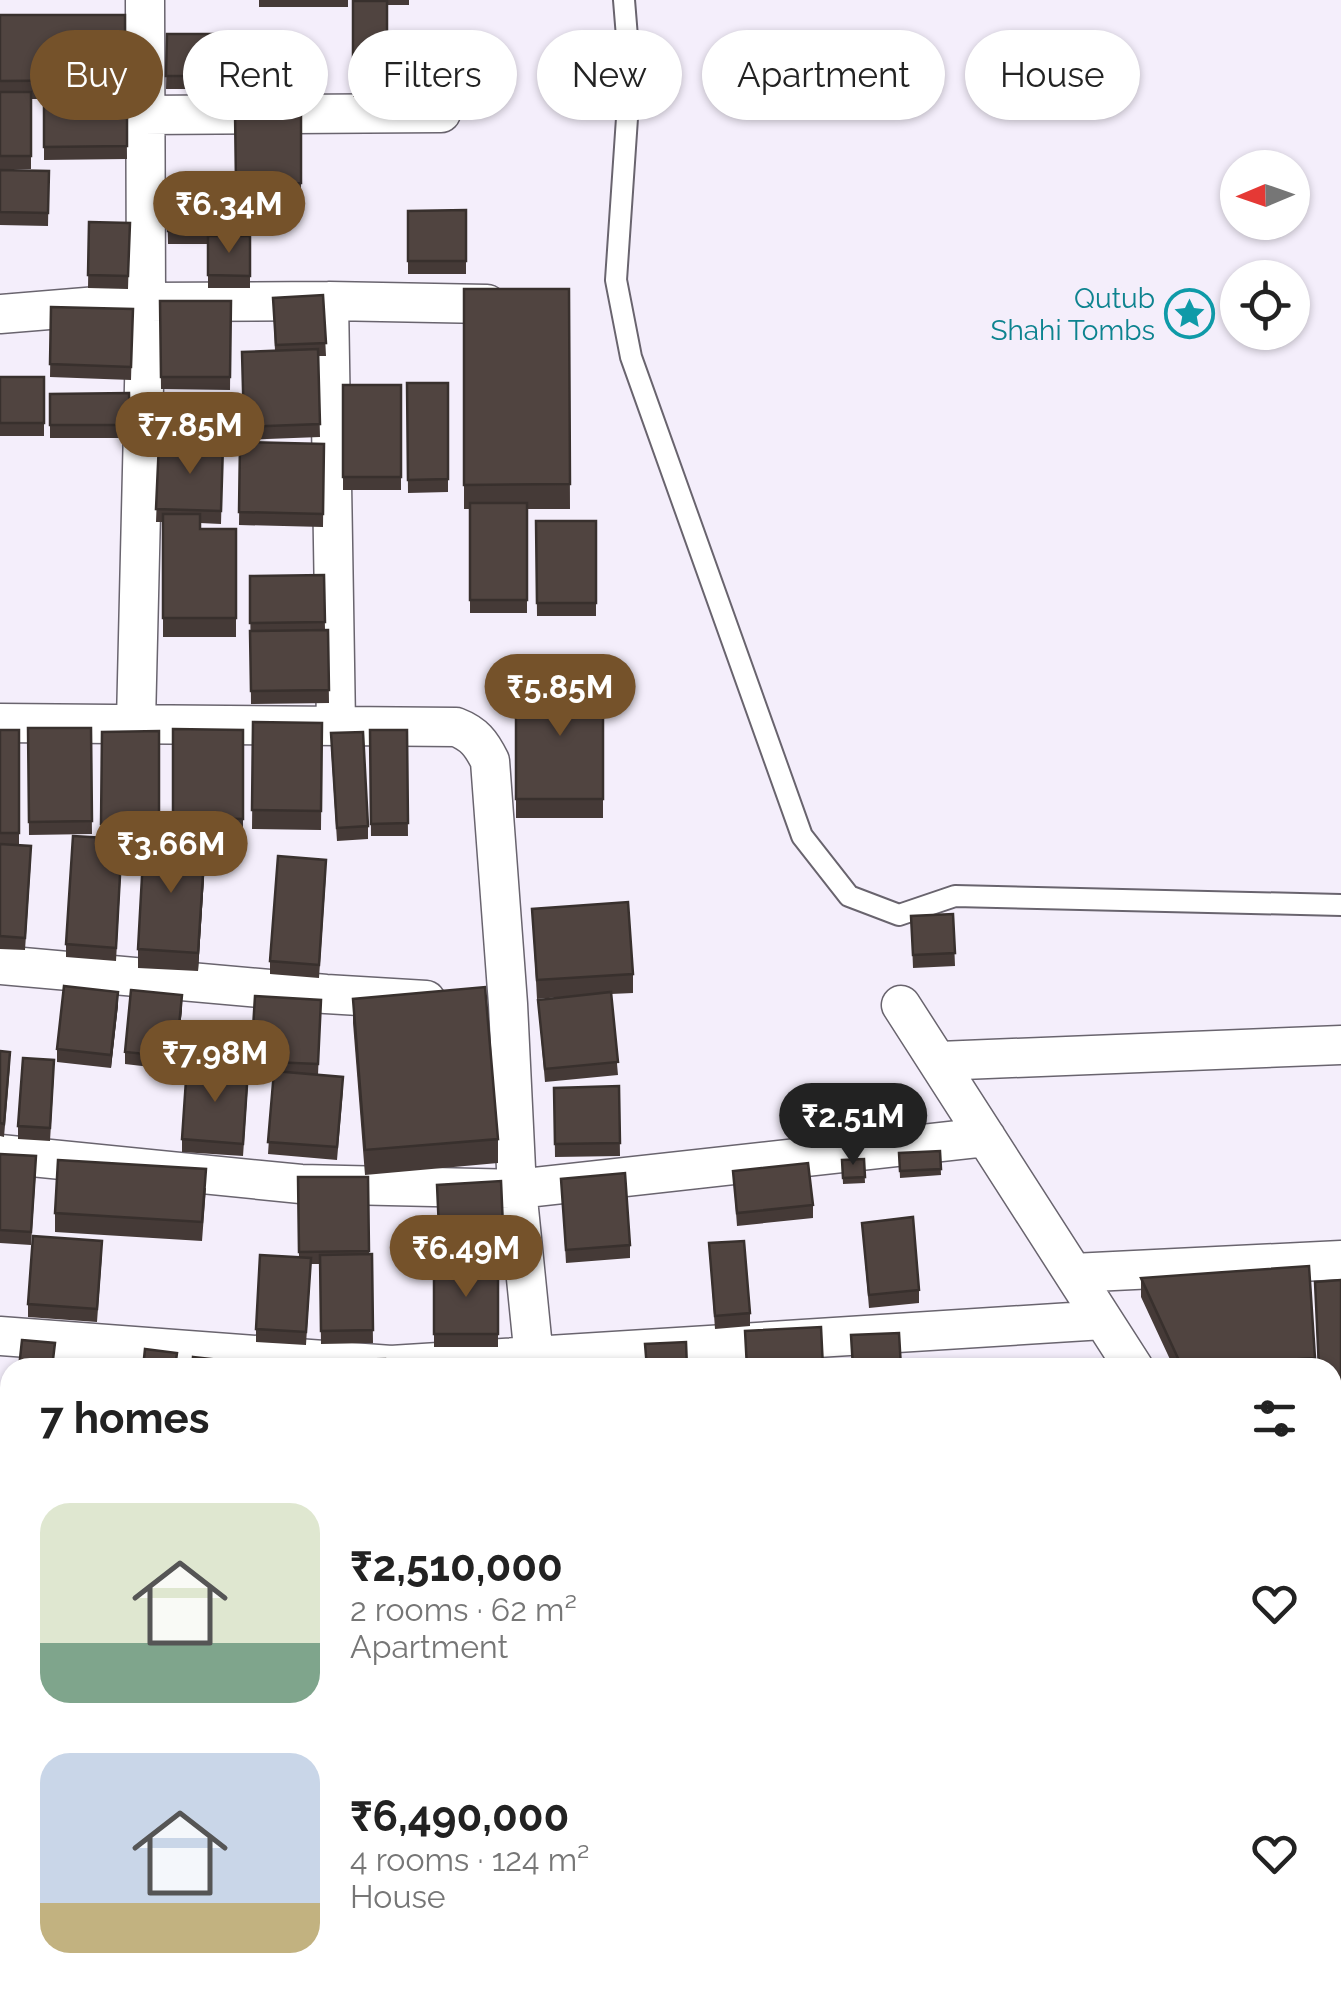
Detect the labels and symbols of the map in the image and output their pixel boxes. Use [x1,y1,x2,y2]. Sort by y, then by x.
north arrow [1220,150,1310,240]
pin: ₹6.34M [148,171,310,256]
place label: Qutub Shahi Tombs [991,282,1155,347]
place icon: Qutub Shahi Tombs [1164,288,1216,340]
pin: ₹7.85M [109,392,271,477]
pin: ₹5.85M [479,654,641,739]
pin: ₹3.66M [90,811,252,896]
pin: ₹7.98M [134,1020,296,1105]
pin: ₹2.51M [772,1083,934,1168]
pin: ₹6.49M [385,1215,547,1300]

